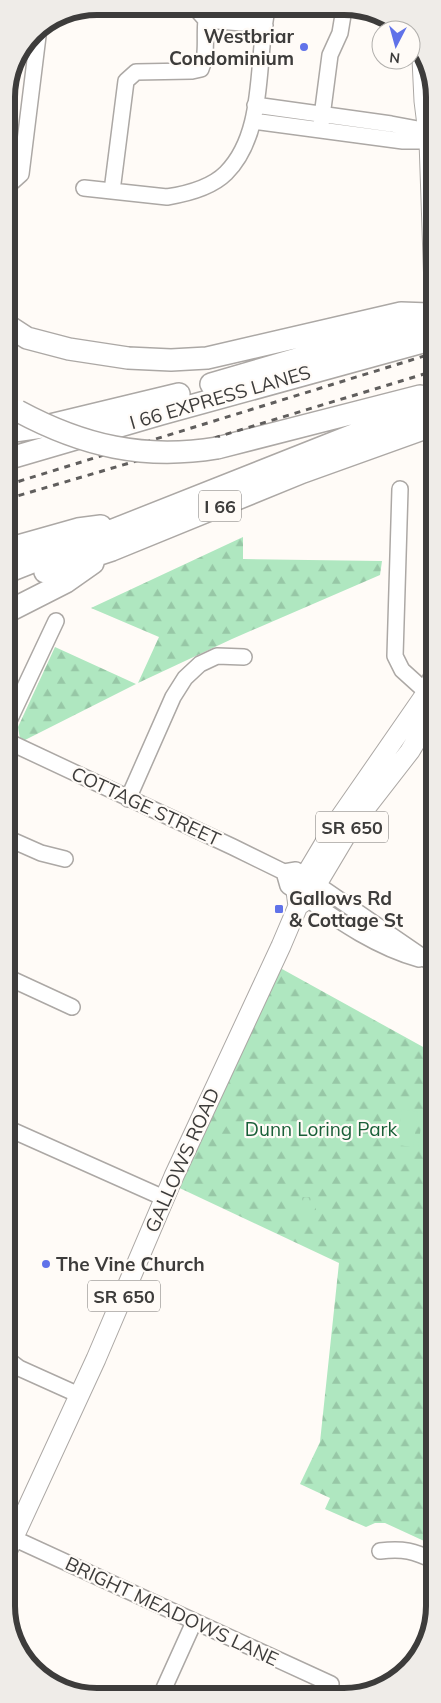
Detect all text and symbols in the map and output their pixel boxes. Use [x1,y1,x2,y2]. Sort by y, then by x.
north arrow [371,20,421,70]
place label: Westbriar Condominium [169,24,295,70]
marker: Westbriar Condominium [298,41,310,53]
text: N [388,48,401,67]
street label: I 66 EXPRESS LANES [127,360,313,434]
road number: I 66 [199,491,241,522]
street label: COTTAGE STREET [68,761,225,851]
road number: SR 650 [316,812,388,842]
place label: Gallows Rd & Cottage St [289,886,403,932]
marker: Gallows Rd & Cottage St [273,903,285,915]
street label: GALLOWS ROAD [139,1084,225,1236]
park label: Dunn Loring Park [245,1117,397,1141]
place label: The Vine Church [56,1252,205,1276]
marker: The Vine Church [40,1258,52,1270]
road number: SR 650 [88,1280,160,1312]
street label: BRIGHT MEADOWS LANE [62,1551,282,1671]

